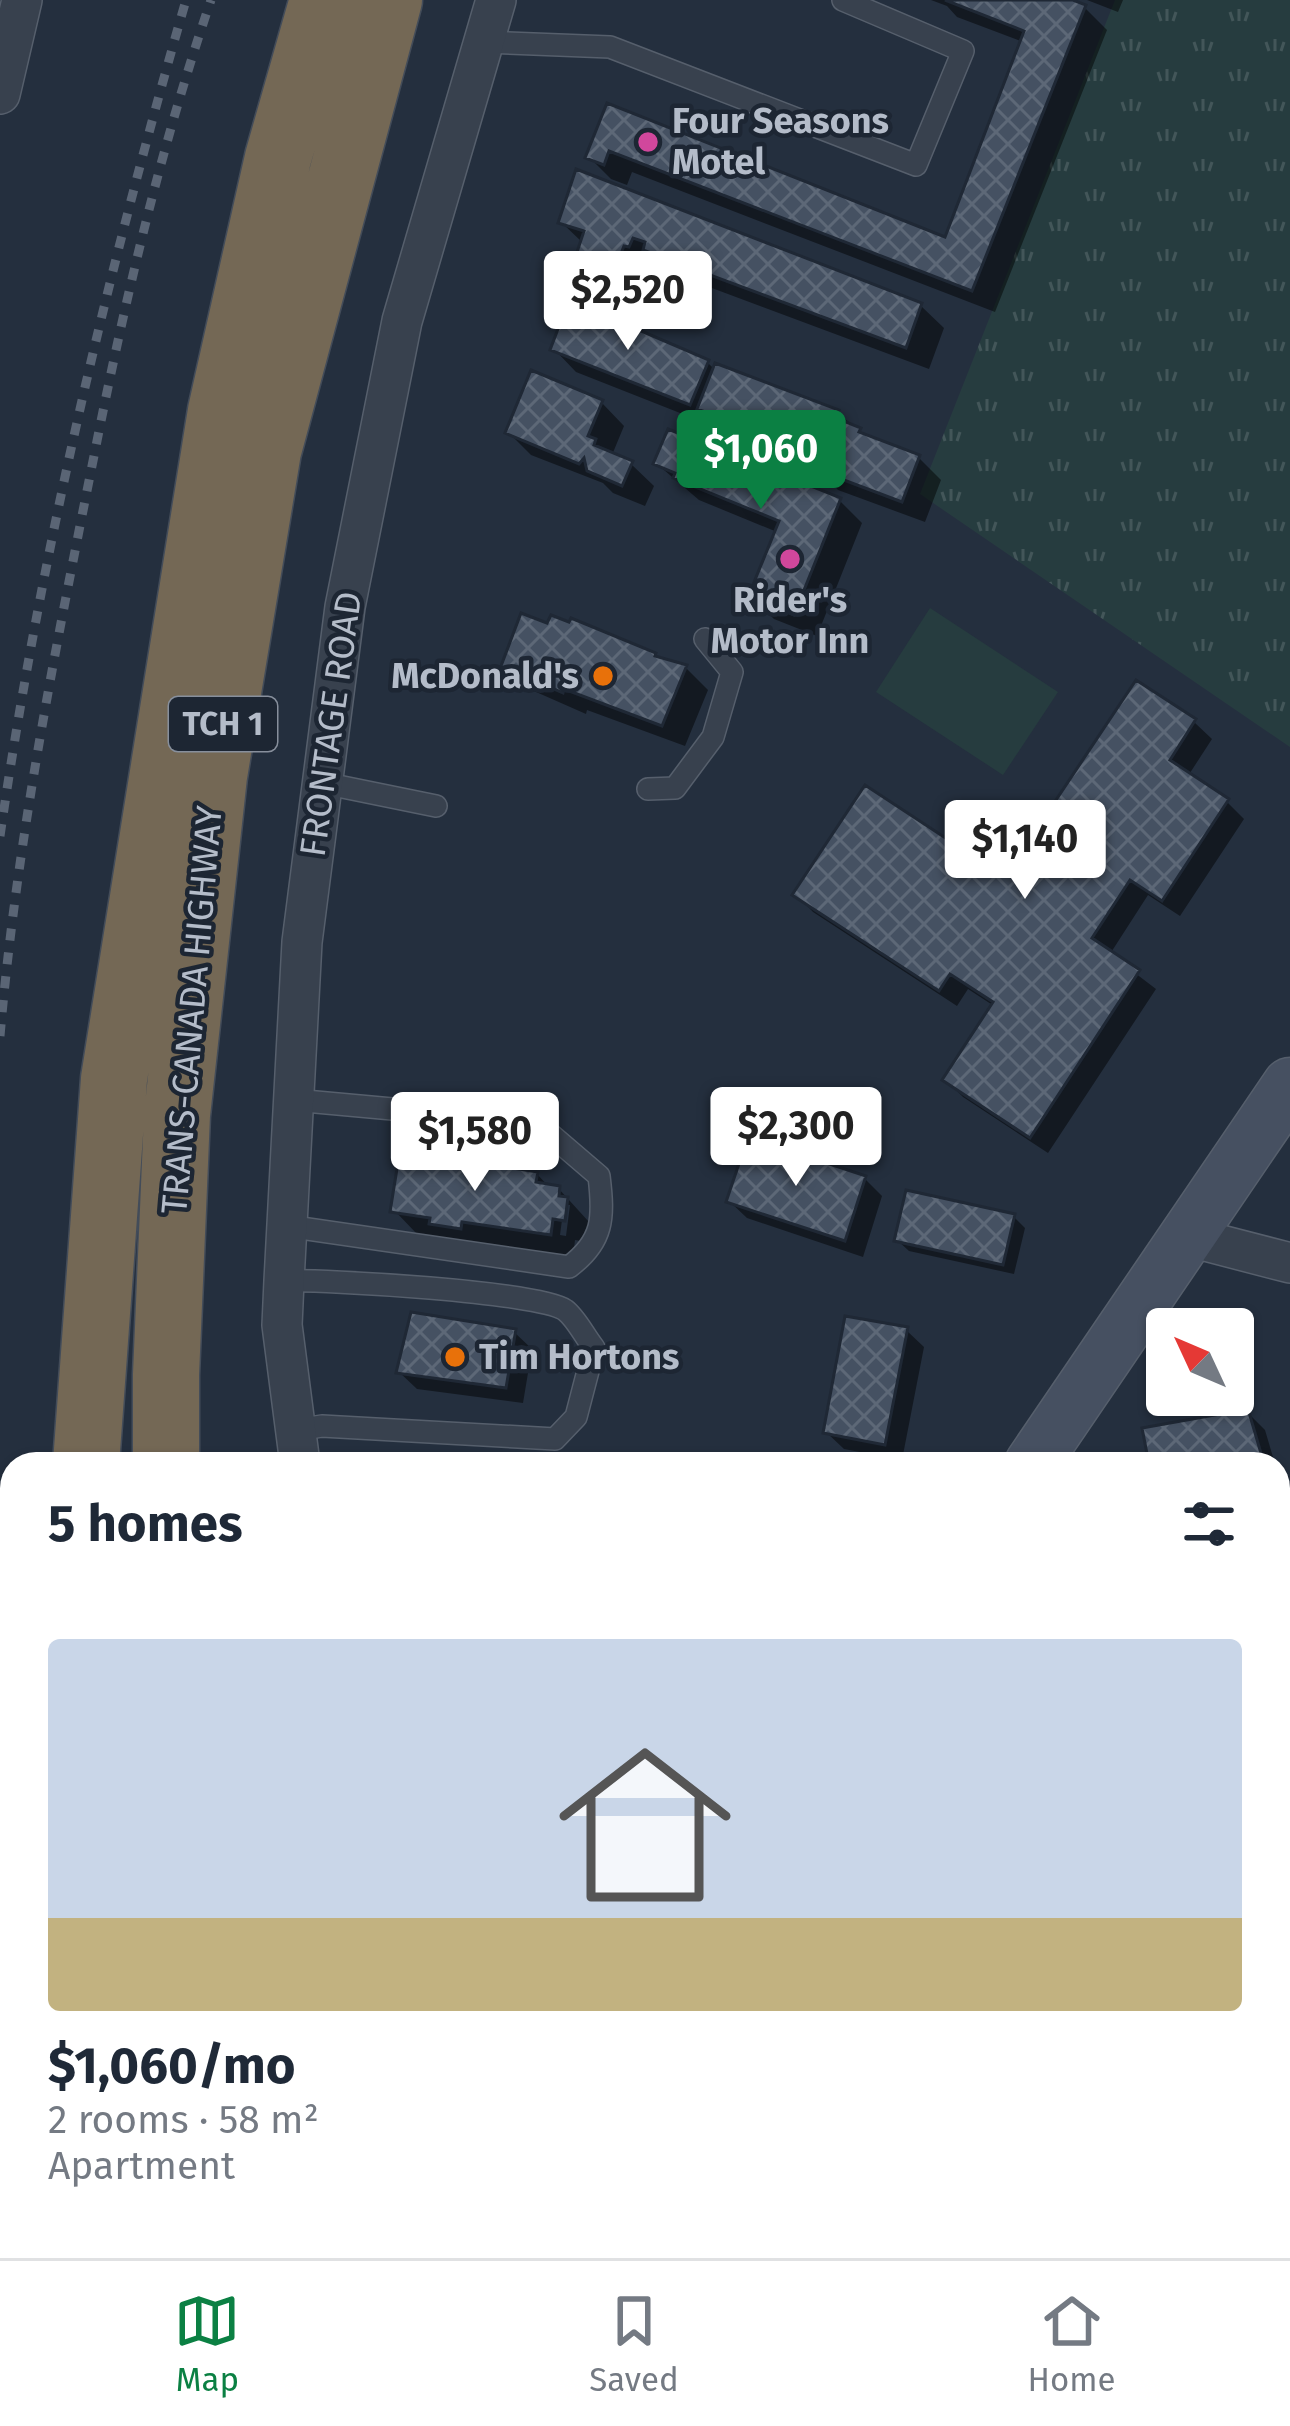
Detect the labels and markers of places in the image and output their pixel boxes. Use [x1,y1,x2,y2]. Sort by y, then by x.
place label: Four Seasons Motel [672,99,889,184]
marker: Four Seasons Motel [635,129,661,155]
pin: $2,520 [530,251,726,353]
pin: $1,060 [663,410,859,512]
marker: Rider's Motor Inn [777,546,803,572]
place label: Rider's Motor Inn [711,578,869,663]
place label: McDonald's [391,654,579,698]
marker: McDonald's [590,663,616,689]
pin: $1,140 [927,800,1123,902]
pin: $2,300 [698,1087,894,1189]
pin: $1,580 [377,1092,573,1194]
place label: Tim Hortons [479,1335,679,1379]
marker: Tim Hortons [442,1344,468,1370]

